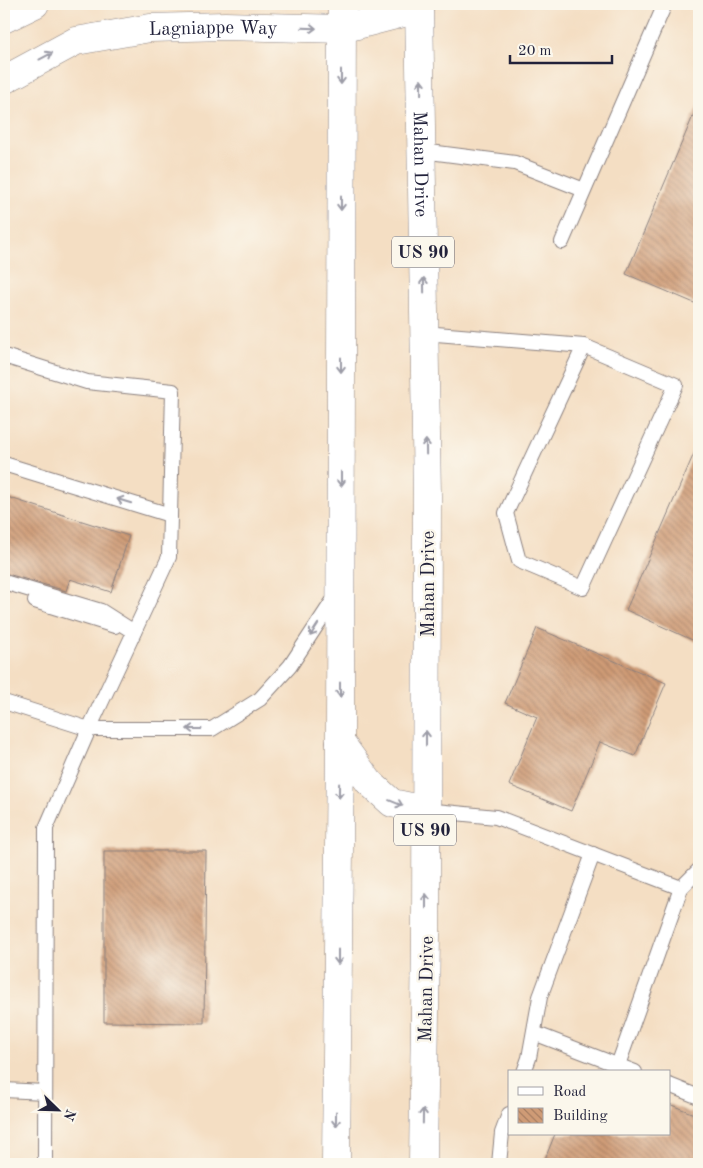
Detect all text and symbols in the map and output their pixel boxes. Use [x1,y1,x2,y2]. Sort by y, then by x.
street label: Lagniappe Way [148,19,278,40]
one-way arrow [300,23,316,32]
scale bar [510,32,613,64]
text: 20 m [518,44,552,59]
one-way arrow [39,51,54,61]
one-way arrow [336,69,346,85]
one-way arrow [416,80,425,96]
street label: Mahan Drive [409,111,429,217]
one-way arrow [336,194,346,210]
road number: US 90 [392,236,454,268]
one-way arrow [419,277,429,294]
one-way arrow [336,356,346,373]
one-way arrow [422,440,431,456]
one-way arrow [336,470,346,486]
one-way arrow [116,496,132,505]
street label: Mahan Drive [420,531,439,637]
one-way arrow [308,622,318,636]
one-way arrow [335,682,345,698]
one-way arrow [186,724,202,734]
one-way arrow [421,730,431,746]
one-way arrow [334,782,344,799]
one-way arrow [388,798,403,808]
road number: US 90 [394,814,456,846]
one-way arrow [421,893,431,909]
street label: Mahan Drive [417,936,438,1042]
one-way arrow [333,948,343,964]
legend [508,1070,670,1136]
text: Road [553,1085,587,1100]
north arrow [32,1086,82,1136]
text: N [60,1107,78,1123]
one-way arrow [419,1108,428,1124]
text: Building [553,1109,608,1124]
one-way arrow [331,1110,341,1127]

